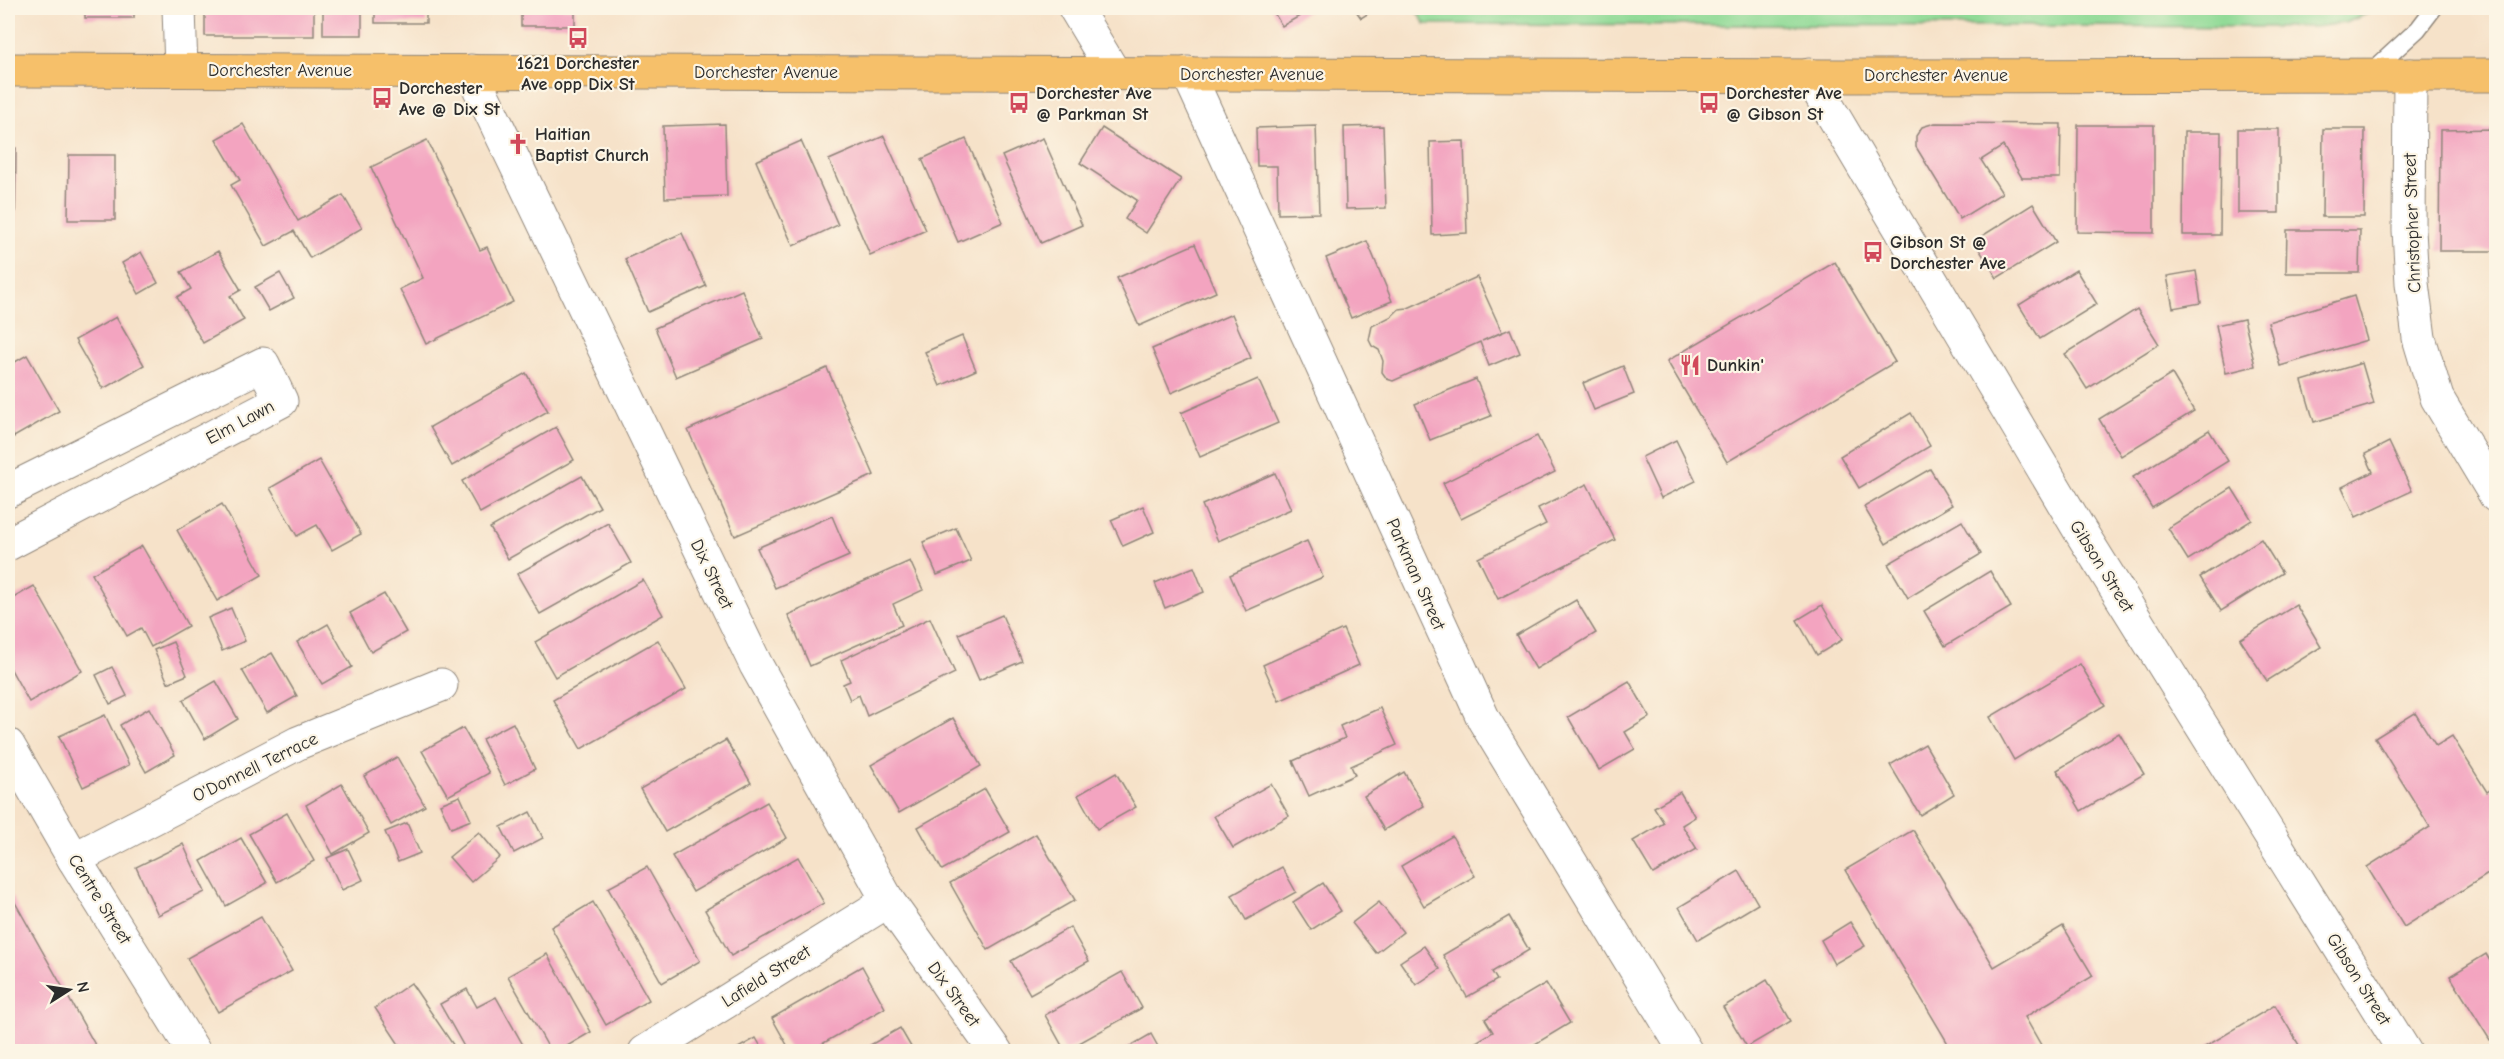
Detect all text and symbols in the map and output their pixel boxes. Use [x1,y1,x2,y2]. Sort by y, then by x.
bus stop icon: 1621 Dorchester Ave opp Dix St [566,26,590,50]
place label: 1621 Dorchester Ave opp Dix St [517,53,640,95]
street label: Dorchester Avenue [208,60,352,81]
street label: Dorchester Avenue [694,62,838,83]
street label: Dorchester Avenue [1180,64,1324,85]
street label: Dorchester Avenue [1864,65,2008,86]
place label: Dorchester Ave @ Dix St [399,78,501,120]
place label: Dorchester Ave @ Parkman St [1036,83,1152,125]
place label: Dorchester Ave @ Gibson St [1726,83,1842,125]
bus stop icon: Dorchester Ave @ Dix St [370,86,394,110]
bus stop icon: Dorchester Ave @ Parkman St [1007,91,1031,115]
bus stop icon: Dorchester Ave @ Gibson St [1697,91,1721,115]
place label: Haitian Baptist Church [535,124,649,166]
church icon: Haitian Baptist Church [506,132,530,156]
street label: Christopher Street [2400,152,2425,293]
place label: Gibson St @ Dorchester Ave [1890,232,2006,274]
bus stop icon: Gibson St @ Dorchester Ave [1861,240,1885,264]
restaurant icon: Dunkin' [1678,353,1702,377]
place label: Dunkin' [1707,355,1764,376]
street label: Elm Lawn [202,396,278,449]
street label: Parkman Street [1382,515,1450,634]
street label: Gibson Street [2065,516,2139,617]
street label: Dix Street [686,536,738,613]
street label: O'Donnell Terrace [189,728,321,807]
street label: Centre Street [64,850,136,949]
street label: Gibson Street [2322,929,2396,1030]
street label: Lafield Street [718,940,815,1012]
street label: Dix Street [923,958,985,1031]
north arrow [39,960,99,1020]
text: N [73,980,93,994]

